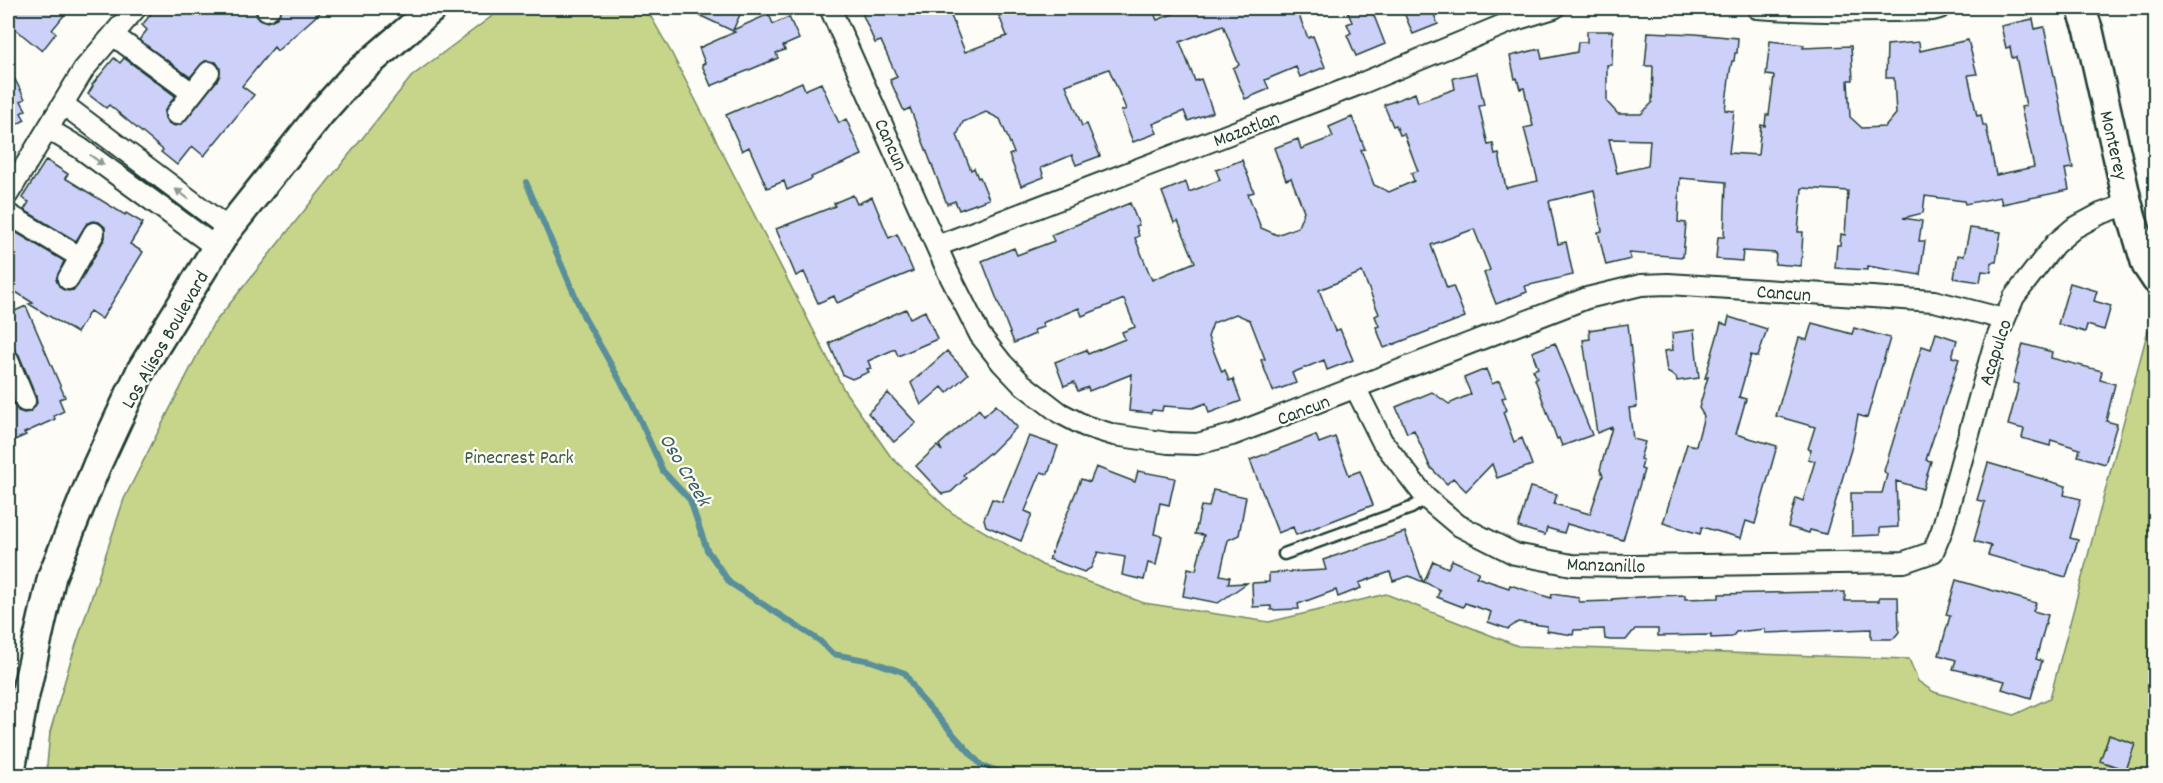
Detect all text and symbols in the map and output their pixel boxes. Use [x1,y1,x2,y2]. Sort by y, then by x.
street label: Mazatlan [1210,105,1284,156]
street label: Monterey [2091,108,2134,184]
street label: Cancun [865,115,913,176]
one-way arrow [90,154,105,166]
one-way arrow [175,188,190,200]
street label: Los Alisos Boulevard [116,266,217,415]
street label: Cancun [1756,279,1812,311]
street label: Acapulco [1973,316,2021,390]
street label: Cancun [1274,389,1334,435]
water label: Oso Creek [650,428,718,515]
park label: Pinecrest Park [464,445,574,473]
street label: Manzanillo [1566,552,1646,582]

